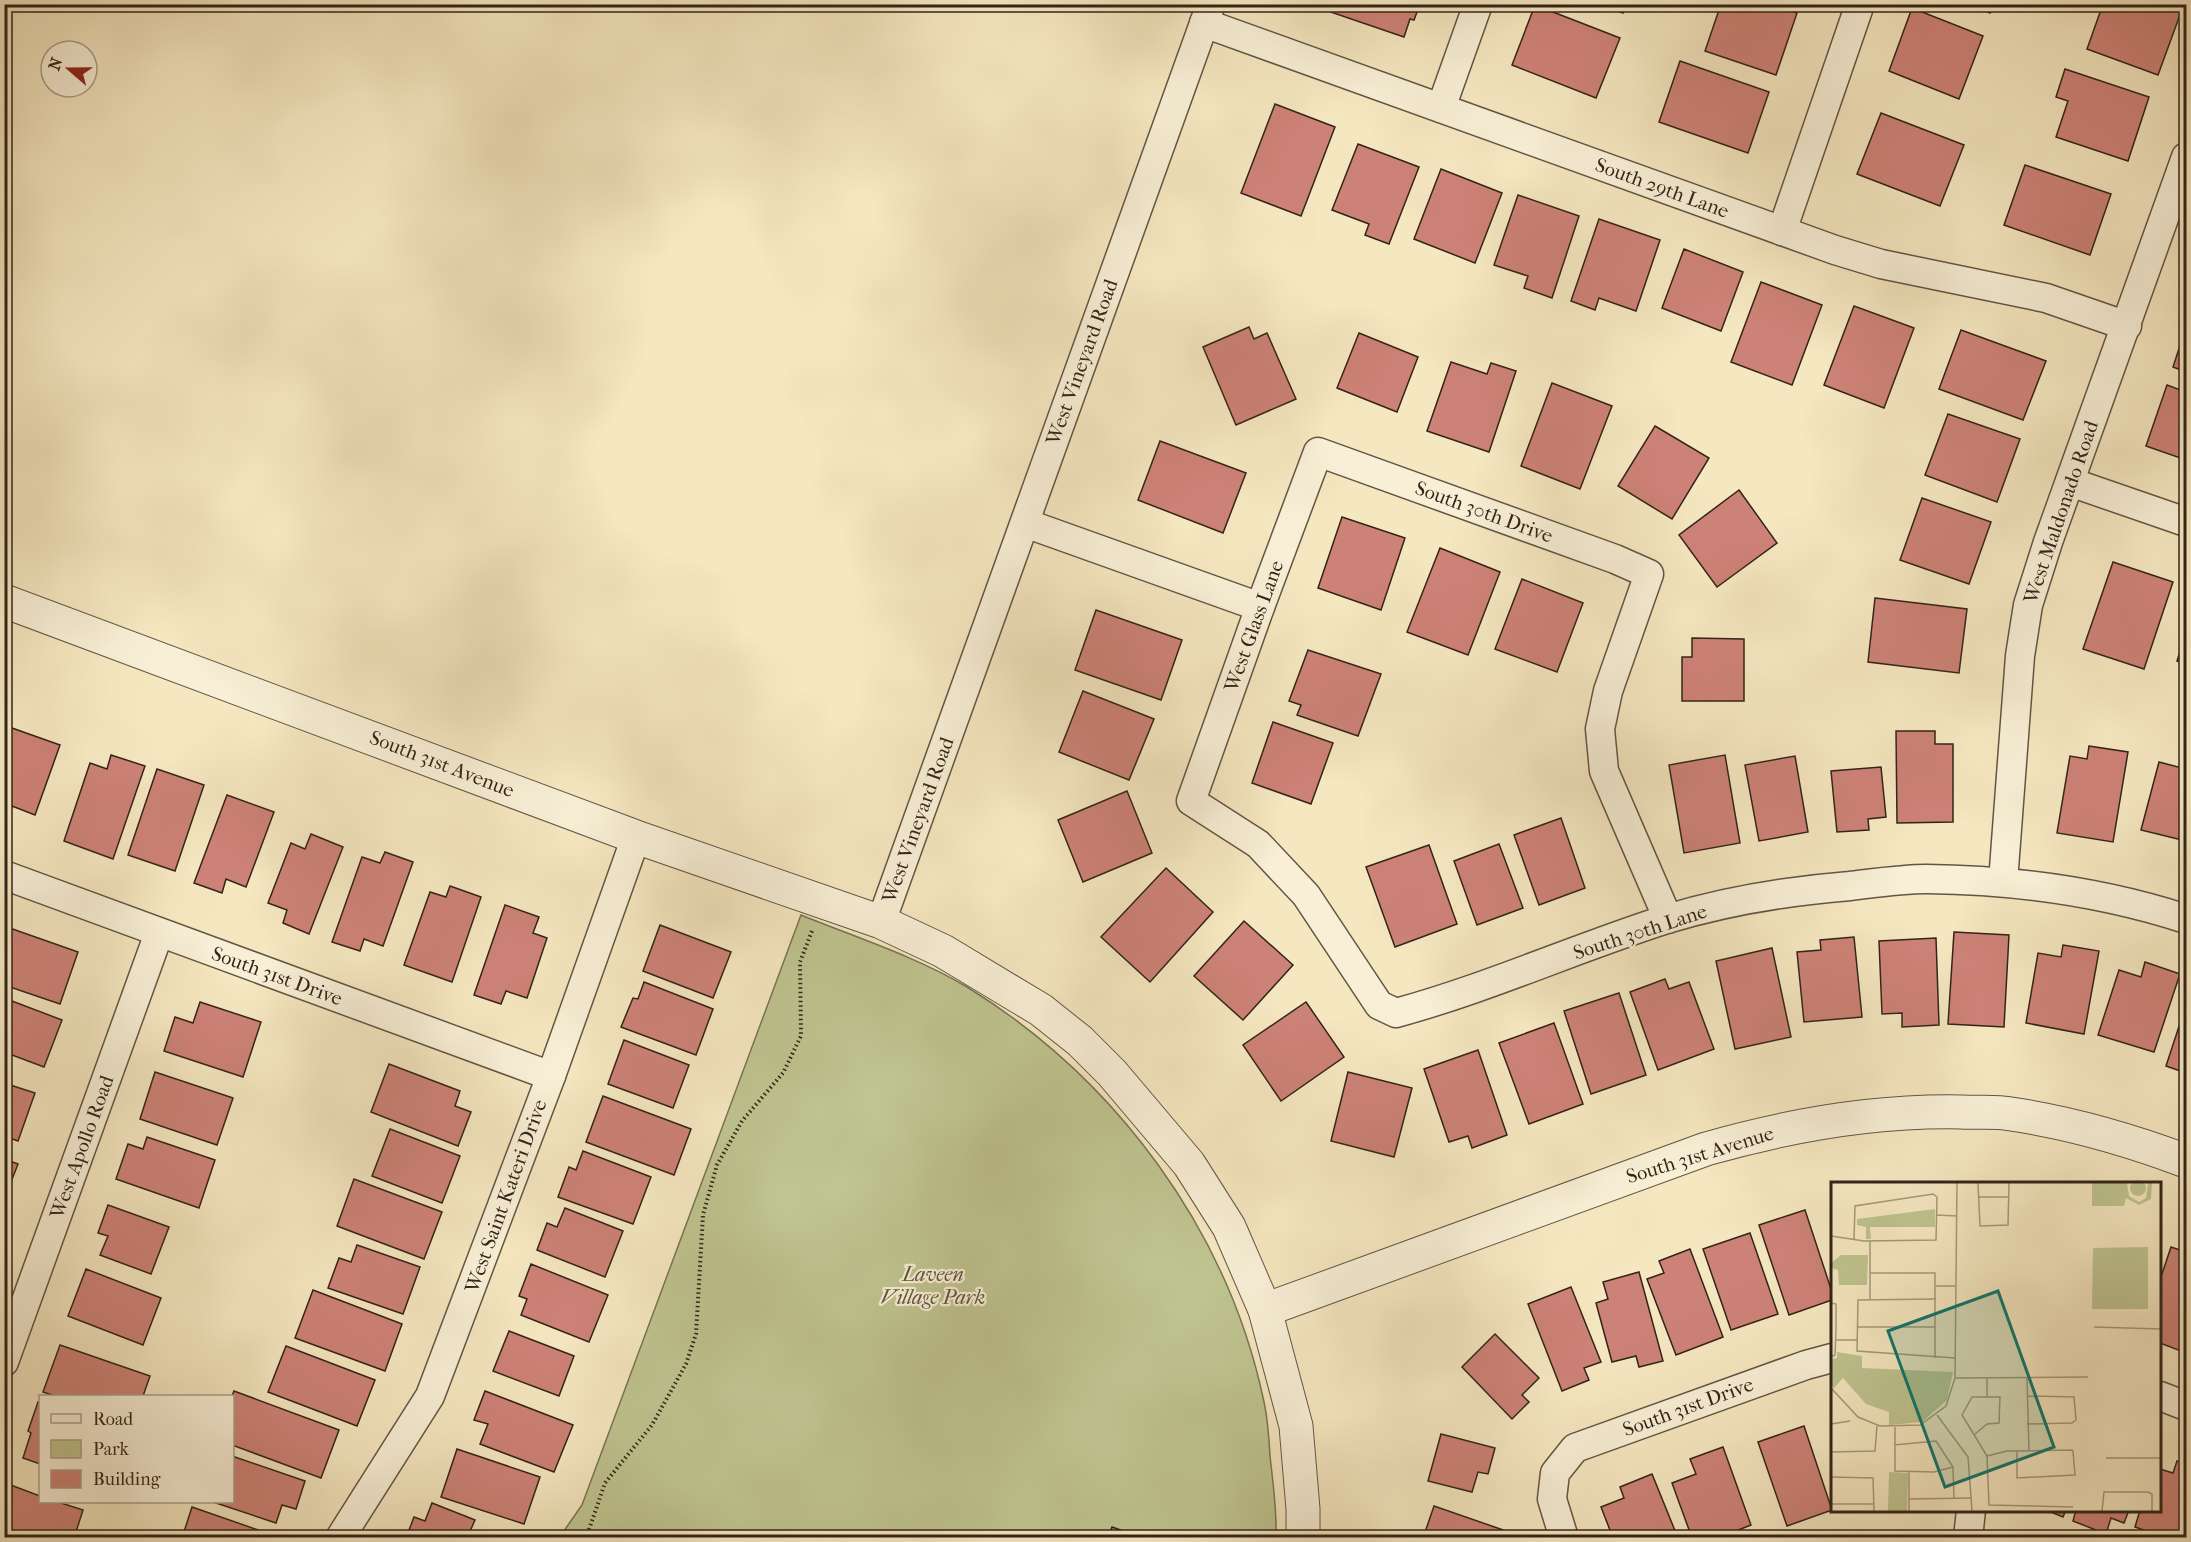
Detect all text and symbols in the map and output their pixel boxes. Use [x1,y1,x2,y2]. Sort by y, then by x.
north arrow [39,39,99,99]
text: N [44,54,67,73]
street label: South 29th Lane [1592,153,1732,223]
street label: West Vineyard Road [1041,275,1123,449]
street label: West Maldonado Road [2019,417,2103,607]
street label: South 30th Drive [1412,476,1556,548]
street label: West Glass Lane [1219,557,1288,696]
street label: South 31st Avenue [367,726,518,802]
street label: West Vineyard Road [877,733,959,907]
street label: South 30th Lane [1570,900,1710,964]
street label: South 31st Drive [209,942,345,1010]
street label: West Apollo Road [45,1071,119,1223]
street label: West Saint Kateri Drive [460,1096,552,1297]
street label: South 31st Avenue [1624,1122,1777,1188]
inset map [1831,1182,2161,1512]
park label: Laveen Village Park [881,1263,985,1309]
street label: South 31st Drive [1620,1373,1756,1441]
legend [39,1395,234,1503]
text: Road [93,1409,133,1430]
text: Park [93,1439,130,1460]
text: Building [93,1469,161,1490]

